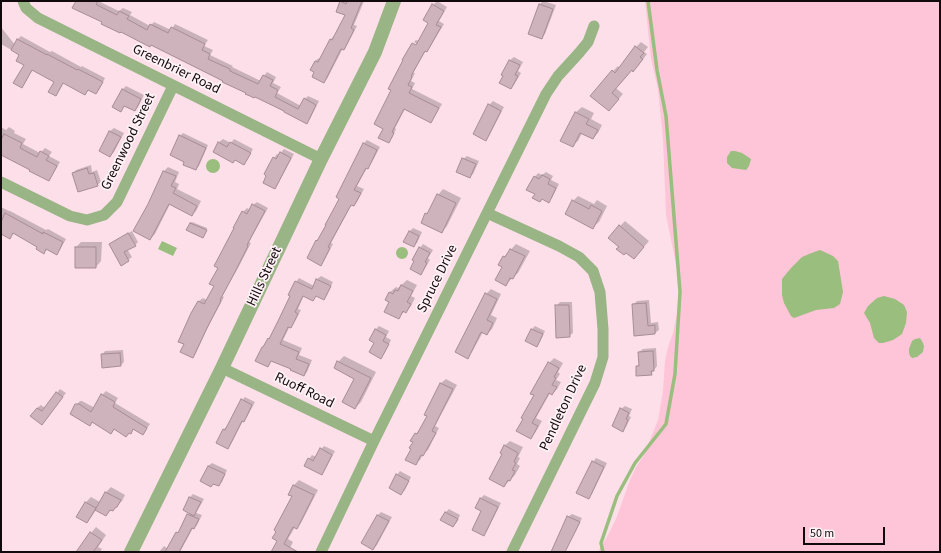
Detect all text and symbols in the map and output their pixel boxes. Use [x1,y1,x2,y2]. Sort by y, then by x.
street label: Greenbrier Road [129,41,223,99]
street label: Greenwood Street [98,91,160,193]
street label: Spruce Drive [414,242,462,316]
street label: Hills Street [244,245,286,309]
street label: Pendleton Drive [537,362,591,454]
street label: Ruoff Road [272,369,336,413]
scale bar [805,519,887,545]
text: 50 m [810,525,834,542]

